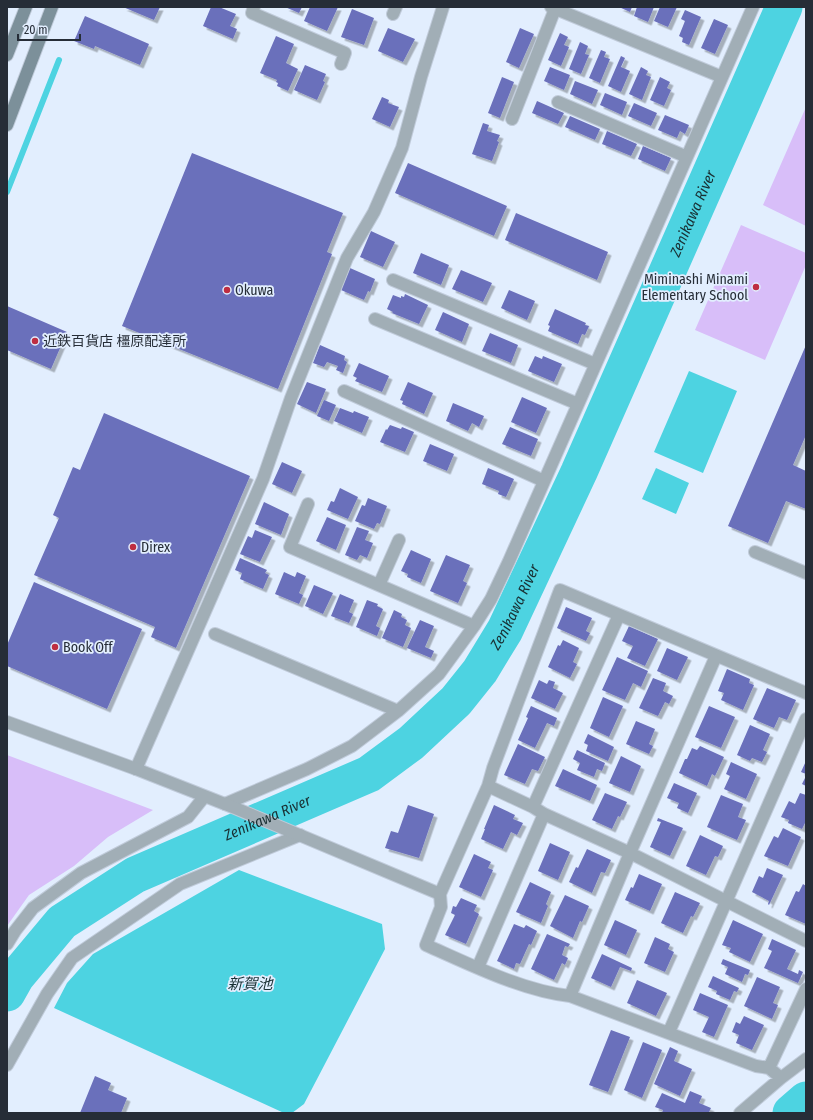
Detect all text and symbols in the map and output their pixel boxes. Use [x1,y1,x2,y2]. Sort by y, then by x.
scale bar [18,16,80,42]
text: 20 m [24,23,48,37]
water label: Zenikawa River [666,167,720,260]
place label: Miminashi Minami Elementary School [641,271,748,304]
place label: Okuwa [235,282,274,299]
marker: Miminashi Minami Elementary School [751,282,761,292]
marker: Okuwa [222,285,232,295]
place label: 近鉄百貨店 橿原配達所 [43,333,186,350]
marker: 近鉄百貨店 橿原配達所 [30,336,40,346]
place label: Direx [141,539,171,556]
marker: Direx [128,542,138,552]
water label: Zenikawa River [486,561,544,654]
place label: Book Off [63,639,114,656]
marker: Book Off [50,642,60,652]
water label: Zenikawa River [220,791,314,845]
water label: 新賀池 [227,975,274,993]

